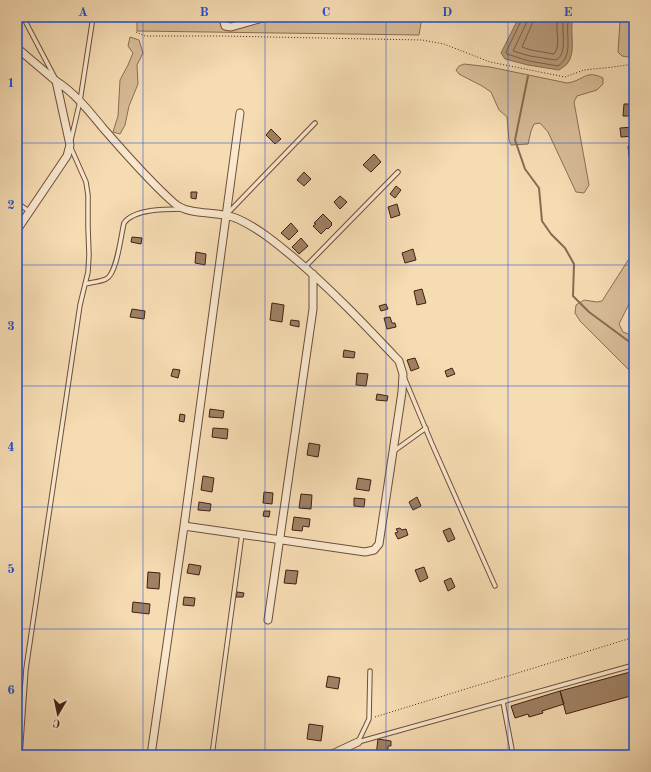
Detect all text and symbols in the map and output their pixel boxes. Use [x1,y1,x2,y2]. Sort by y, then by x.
text: A [78,6,88,19]
text: B [199,6,209,19]
text: C [322,6,330,19]
text: D [442,6,452,19]
text: E [564,6,573,19]
text: 1 [7,77,15,90]
text: 2 [7,199,15,212]
text: 3 [7,320,15,333]
text: 4 [7,441,15,454]
text: 5 [7,563,15,576]
text: 6 [7,684,15,697]
north arrow [38,694,78,734]
text: С [52,716,61,728]

